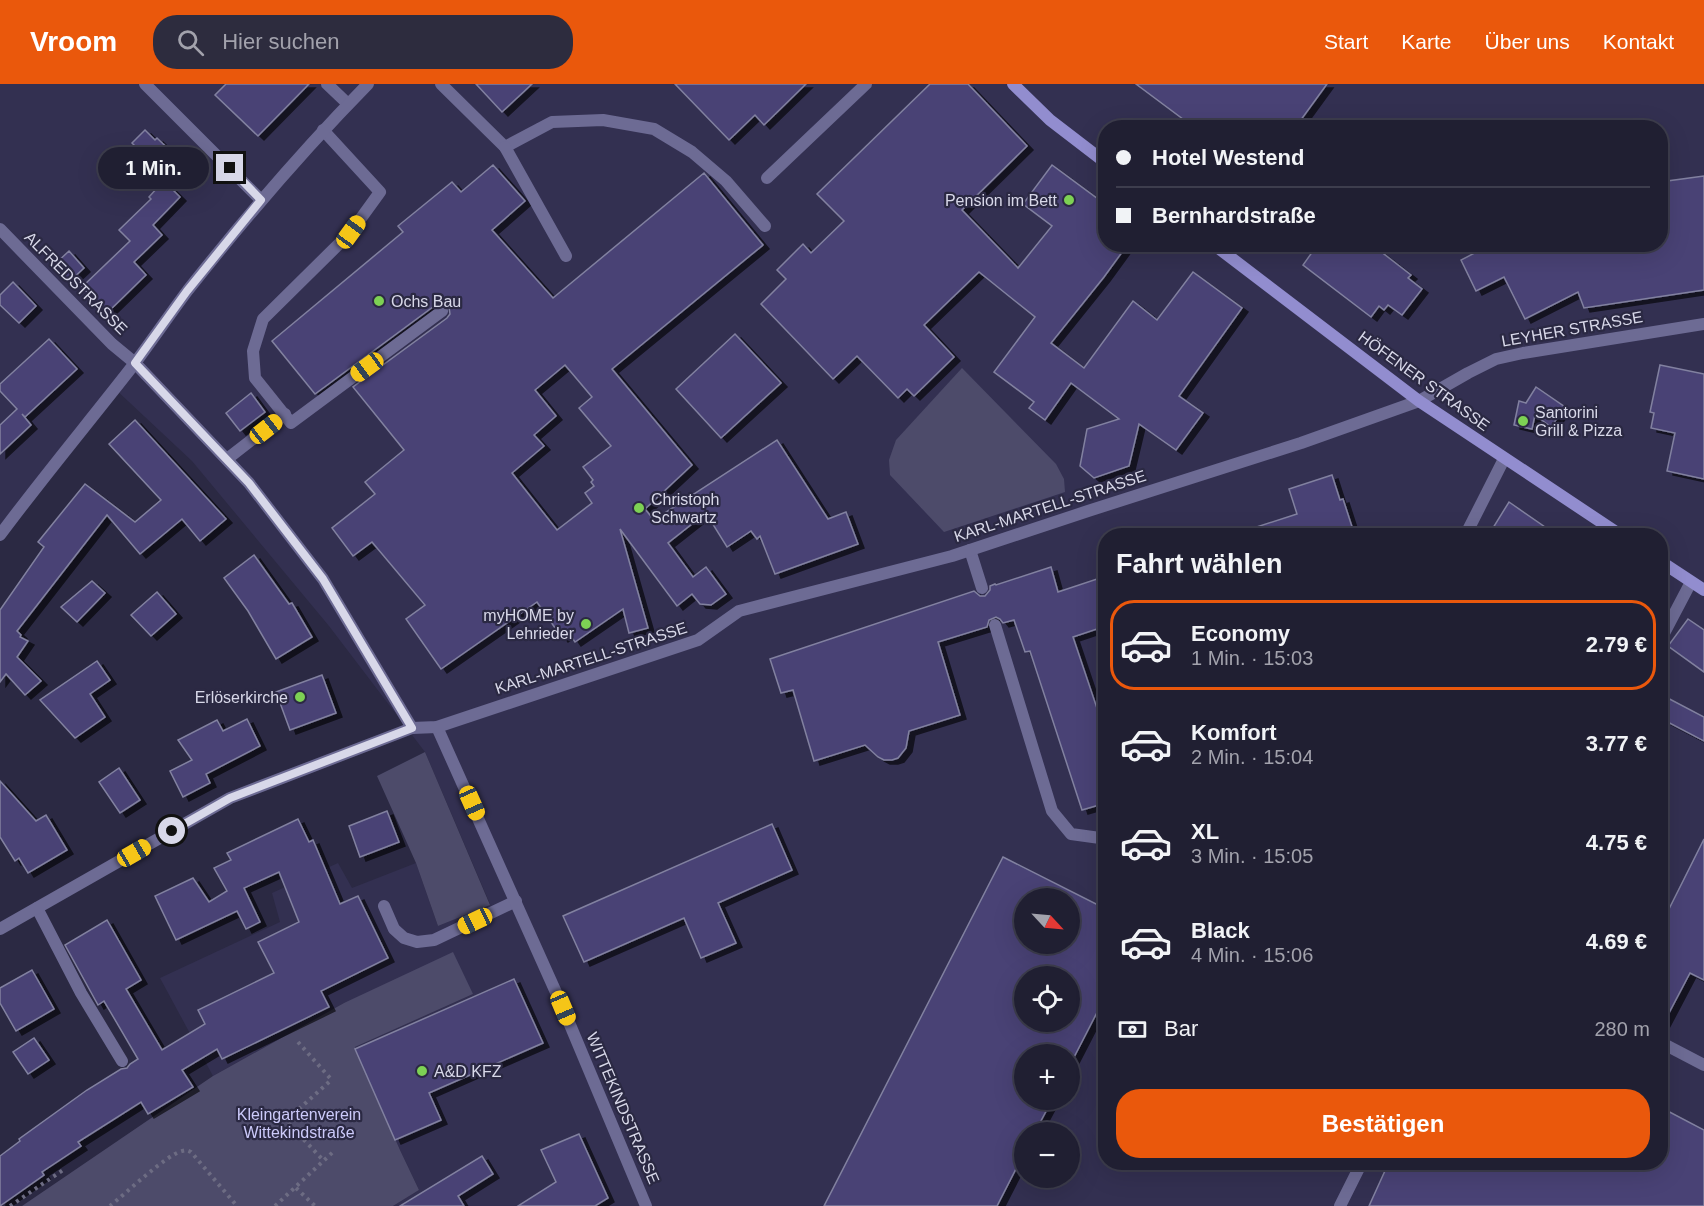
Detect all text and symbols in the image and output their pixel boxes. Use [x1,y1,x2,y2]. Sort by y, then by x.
search box [153,15,573,69]
text: Vroom [30,26,117,57]
icon: search [174,26,207,59]
text: Hier suchen [222,29,340,54]
text: Start [1324,30,1368,53]
text: Karte [1401,30,1452,53]
text: Über uns [1485,30,1570,53]
text: Kontakt [1603,30,1674,53]
text: Hotel Westend [1152,145,1304,170]
callout: 1 Min. [98,147,209,189]
route end [216,154,243,181]
text: 1 Min. [125,157,182,179]
place label: Pension im Bett [945,192,1058,209]
marker: Pension im Bett [1062,193,1076,207]
text: Bernhardstraße [1152,203,1316,228]
car [333,212,369,252]
street label: ALFREDSTRASSE [21,228,131,338]
place label: Ochs Bau [391,293,461,310]
marker: Ochs Bau [372,294,386,308]
street label: LEYHER STRASSE [1500,308,1644,350]
street label: HÖFENER STRASSE [1355,328,1493,434]
car [347,349,387,385]
place label: Santorini Grill & Pizza [1535,404,1622,439]
car [246,411,286,447]
marker: Santorini Grill & Pizza [1516,414,1530,428]
street label: KARL-MARTELL-STRASSE [952,467,1148,545]
place label: Christoph Schwartz [651,491,719,526]
marker: Christoph Schwartz [632,501,646,515]
text: Fahrt wählen [1116,549,1283,579]
place label: myHOME by Lehrieder [483,607,575,642]
marker: myHOME by Lehrieder [579,617,593,631]
icon: car [1119,618,1173,672]
street label: KARL-MARTELL-STRASSE [493,619,689,697]
text: Economy [1191,621,1290,646]
text: 2.79 € [1586,632,1647,657]
text: 1 Min. · 15:03 [1191,647,1313,669]
place label: Erlöserkirche [195,689,288,706]
marker: Erlöserkirche [293,690,307,704]
icon: car [1119,717,1173,771]
text: Komfort [1191,720,1277,745]
text: 3.77 € [1586,731,1647,756]
text: 2 Min. · 15:04 [1191,746,1313,768]
car [456,783,488,823]
icon: car [1119,816,1173,870]
route start [158,817,185,844]
text: XL [1191,819,1219,844]
text: 4.75 € [1586,830,1647,855]
car [114,836,154,870]
text: 3 Min. · 15:05 [1191,845,1313,867]
north arrow [1014,888,1080,954]
map controls [1014,888,1080,1188]
car [455,905,495,937]
icon: car [1119,915,1173,969]
text: Black [1191,918,1250,943]
text: 4.69 € [1586,929,1647,954]
text: 4 Min. · 15:06 [1191,944,1313,966]
button: locate [1014,966,1080,1032]
car [548,988,578,1028]
icon: cash [1116,1013,1149,1046]
text: Bar [1164,1016,1198,1041]
text: 280 m [1594,1018,1650,1040]
street label: WITTEKINDSTRASSE [583,1030,663,1186]
button: + [1014,1044,1080,1110]
place label: A&D KFZ [434,1063,502,1080]
marker: A&D KFZ [415,1064,429,1078]
button: Bestätigen [1116,1089,1650,1158]
park label: Kleingartenverein Wittekindstraße [237,1106,361,1141]
button: − [1014,1122,1080,1188]

